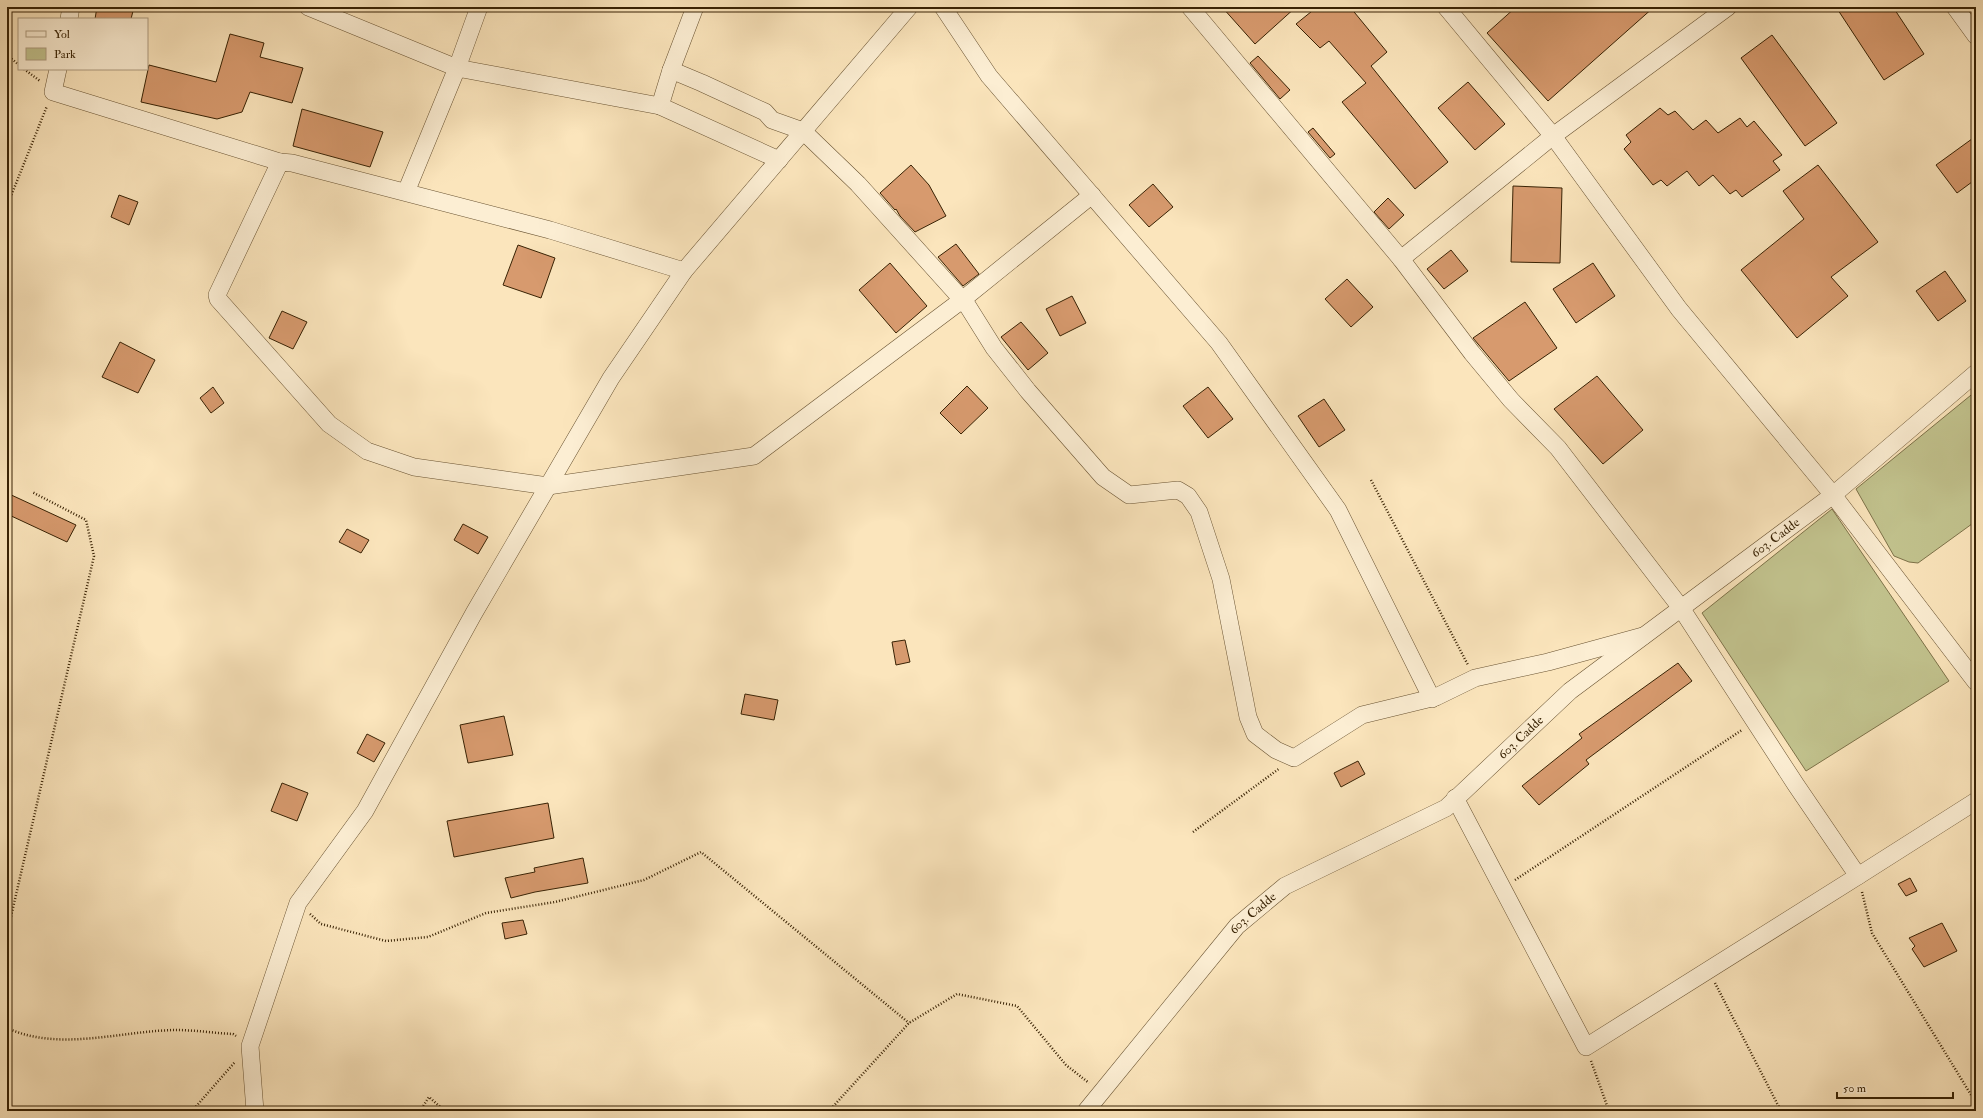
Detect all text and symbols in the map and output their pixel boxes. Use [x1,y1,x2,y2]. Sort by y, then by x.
legend [18,18,148,70]
text: Yol [54,27,70,42]
text: Park [54,47,76,62]
street label: 603. Cadde [1748,514,1803,561]
street label: 603. Cadde [1495,712,1547,763]
street label: 603. Cadde [1226,888,1280,937]
scale bar [1837,1074,1953,1100]
text: 50 m [1843,1081,1867,1096]

